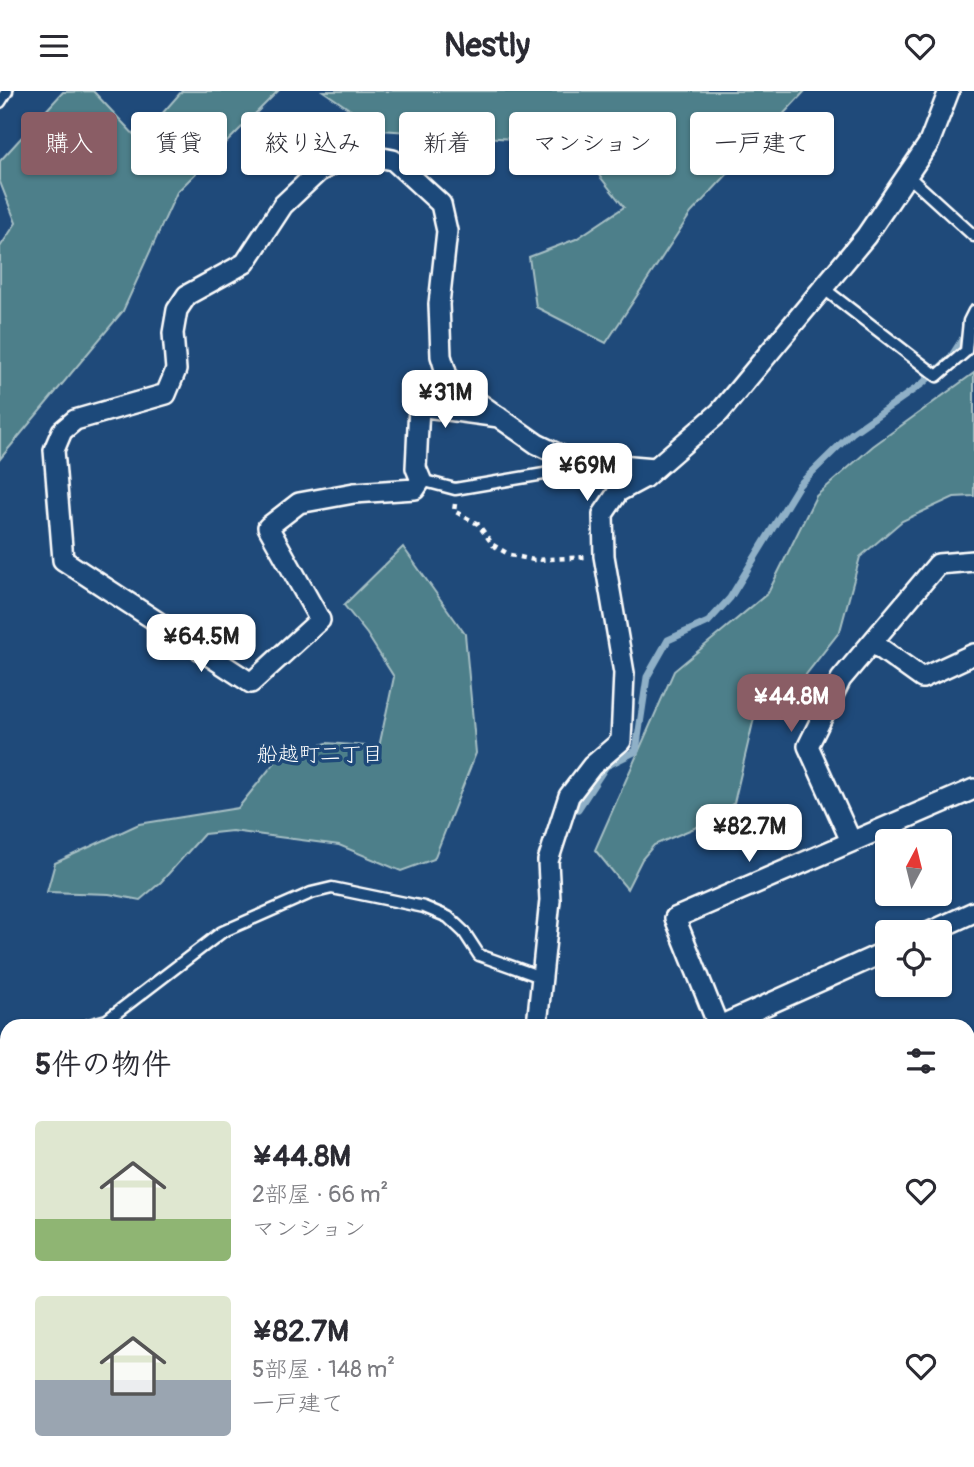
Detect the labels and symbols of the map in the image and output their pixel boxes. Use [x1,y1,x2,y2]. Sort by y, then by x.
pin: ¥31M [404,371,486,430]
pin: ¥69M [546,443,628,503]
pin: ¥64.5M [144,615,258,674]
pin: ¥44.8M [734,675,848,734]
district label: 船越町二丁目 [257,741,383,768]
pin: ¥82.7M [692,805,806,864]
north arrow [875,829,952,907]

